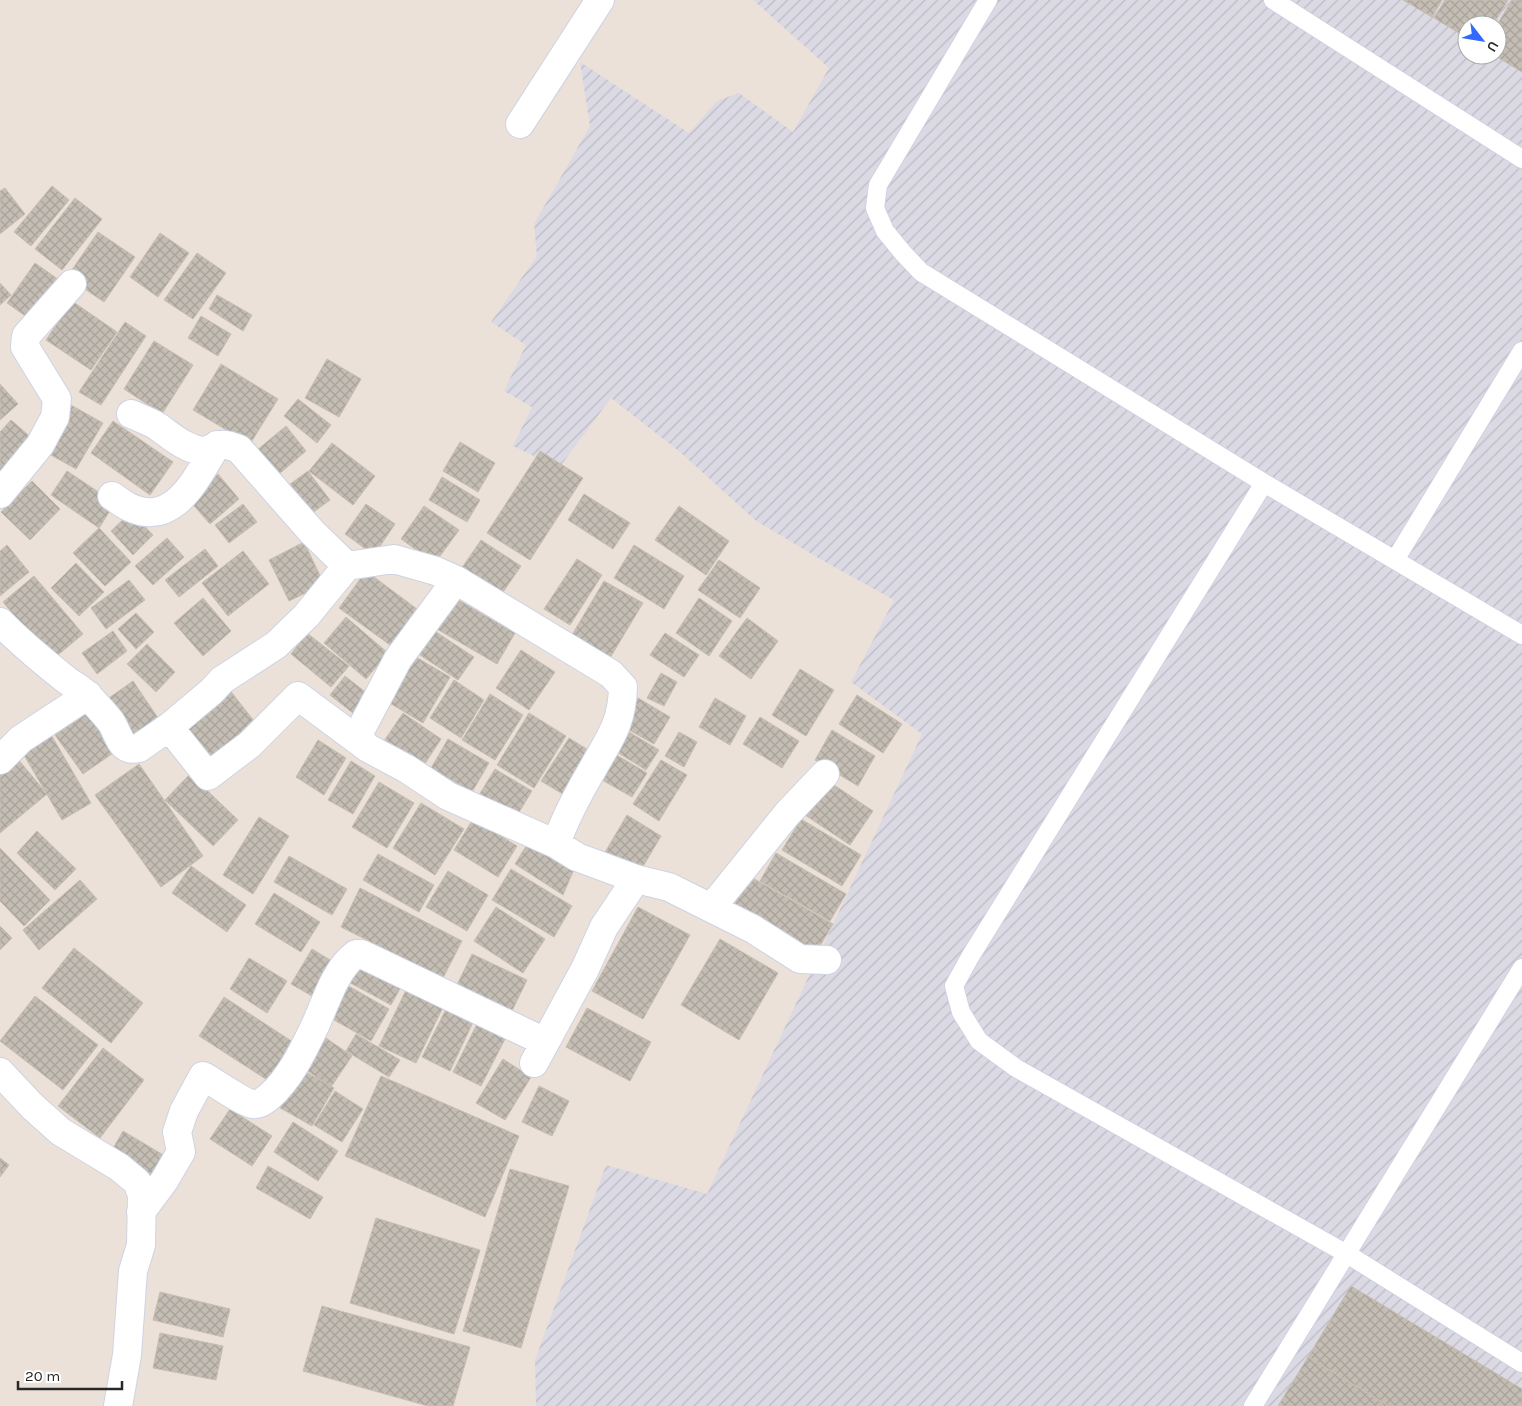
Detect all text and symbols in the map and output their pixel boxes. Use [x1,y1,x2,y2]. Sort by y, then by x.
north arrow [1457,15,1507,65]
text: U [1483,38,1502,55]
scale bar [18,1358,121,1390]
text: 20 m [25,1367,60,1385]

